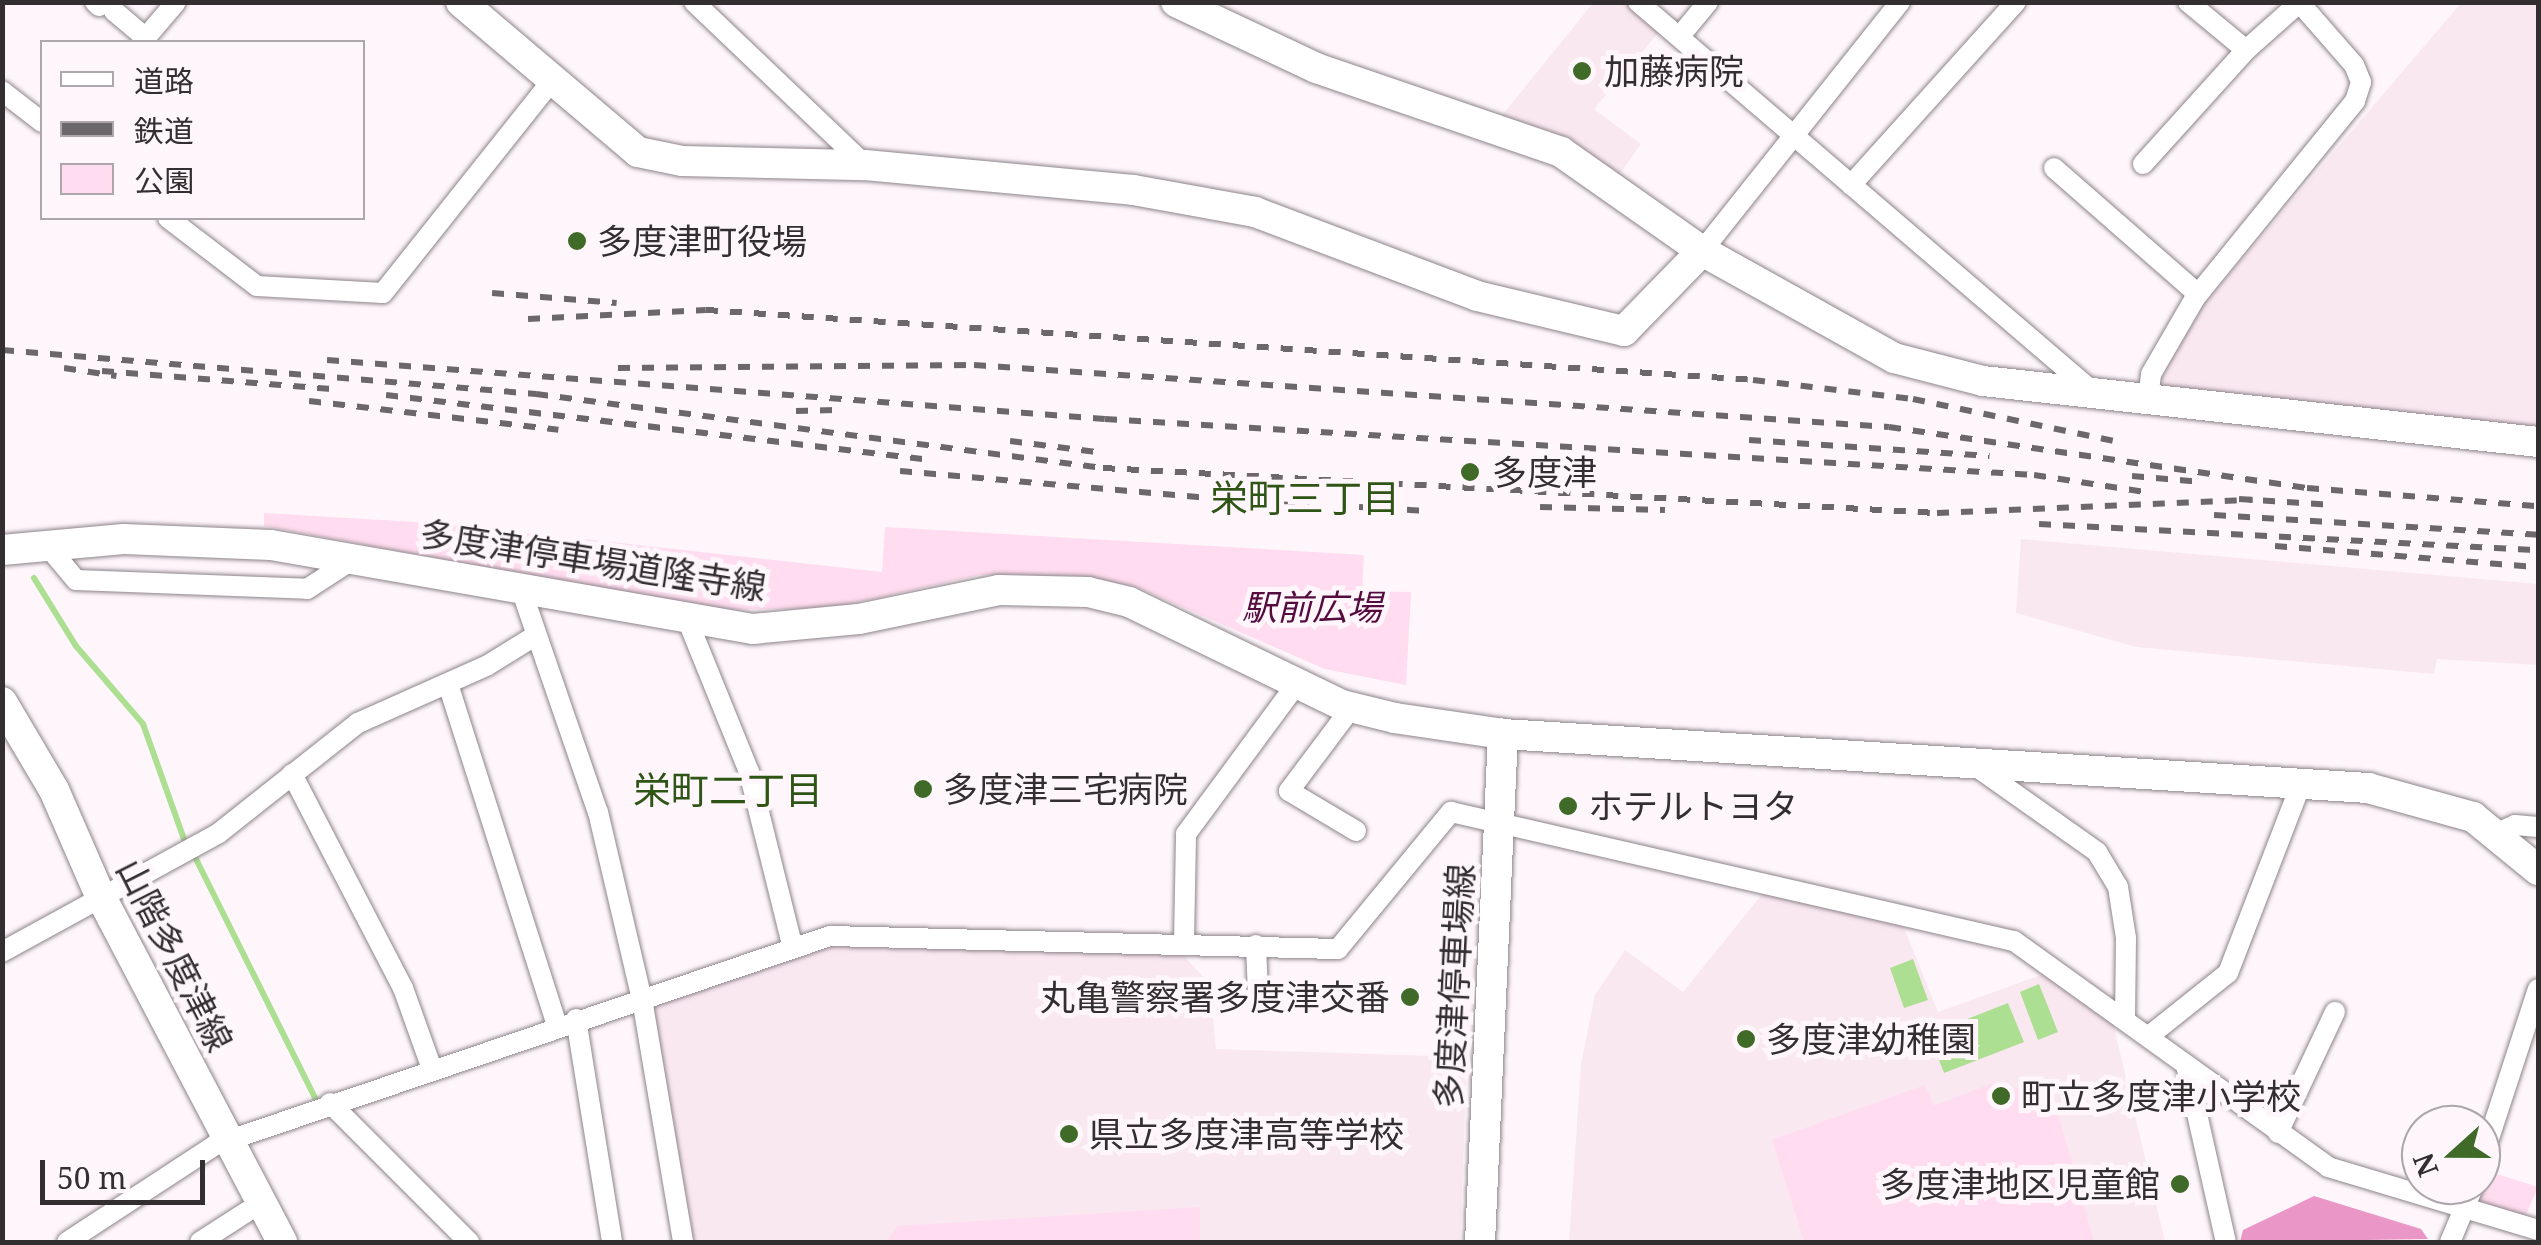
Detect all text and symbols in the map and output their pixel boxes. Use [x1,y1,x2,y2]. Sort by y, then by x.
legend [40,40,365,220]
place label: 加藤病院 [1604,50,1744,92]
marker: 加藤病院 [1569,58,1595,84]
text: 道路 [134,60,194,101]
text: 鉄道 [134,110,194,151]
text: 公園 [134,160,194,201]
place label: 多度津町役場 [597,220,807,262]
marker: 多度津町役場 [566,230,588,252]
place label: 多度津 [1492,451,1597,493]
marker: 多度津 [1457,459,1483,485]
district label: 栄町三丁目 [1210,475,1400,521]
street label: 多度津停車場道隆寺線 [417,512,769,608]
park label: 駅前広場 [1242,586,1382,628]
district label: 栄町二丁目 [633,767,823,813]
place label: 多度津三宅病院 [943,768,1188,810]
marker: 多度津三宅病院 [912,778,934,800]
place label: ホテルトヨタ [1588,785,1798,827]
marker: ホテルトヨタ [1557,795,1579,817]
street label: 山階多度津線 [109,852,241,1058]
street label: 多度津停車場線 [1427,863,1481,1109]
place label: 丸亀警察署多度津交番 [1040,976,1390,1018]
marker: 丸亀警察署多度津交番 [1399,986,1421,1008]
place label: 多度津幼稚園 [1766,1018,1976,1060]
marker: 多度津幼稚園 [1735,1028,1757,1050]
place label: 町立多度津小学校 [2021,1075,2301,1117]
marker: 町立多度津小学校 [1990,1085,2012,1107]
north arrow [2401,1105,2501,1205]
place label: 県立多度津高等学校 [1089,1113,1404,1155]
marker: 県立多度津高等学校 [1058,1123,1080,1145]
scale bar [45,1140,210,1202]
text: N [2403,1148,2447,1182]
text: 50 m [57,1157,127,1198]
place label: 多度津地区児童館 [1880,1163,2160,1205]
marker: 多度津地区児童館 [2169,1173,2191,1195]

